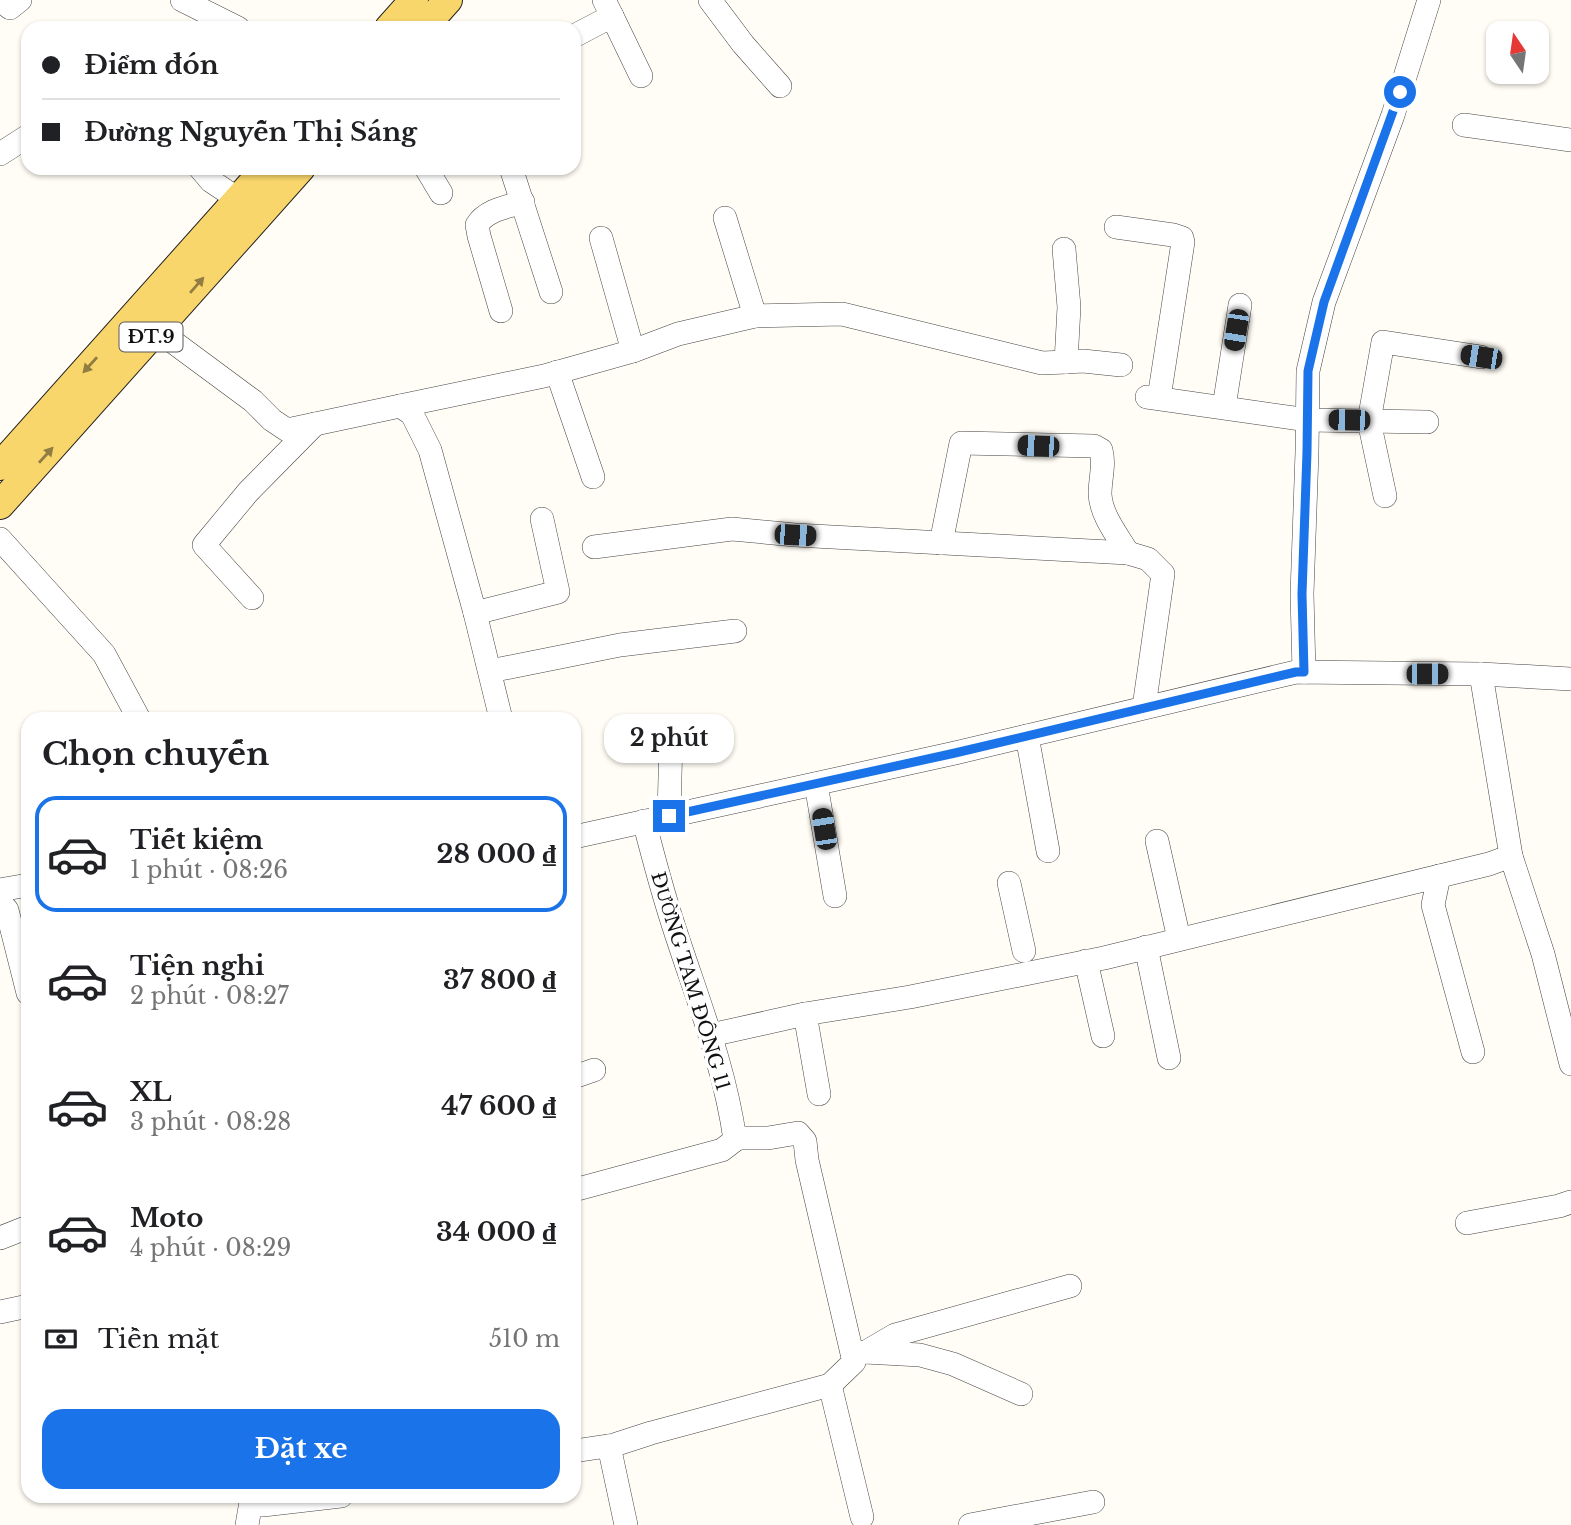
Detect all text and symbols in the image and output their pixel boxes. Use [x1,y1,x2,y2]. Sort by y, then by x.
north arrow [1486,21,1549,84]
map controls [1486,21,1549,84]
text: Điểm đón [84,49,219,81]
route start [1384,76,1416,108]
text: Đường Nguyễn Thị Sáng [84,116,417,148]
one-way arrow [189,276,205,294]
car [1223,308,1250,352]
road number: ĐT.9 [120,323,182,352]
car [1459,343,1504,371]
one-way arrow [83,357,98,374]
car [1328,409,1371,431]
car [1017,435,1060,457]
one-way arrow [37,447,53,464]
car [774,523,817,547]
car [1407,664,1449,685]
callout: 2 phút [604,714,734,764]
text: 2 phút [630,724,708,752]
text: Chọn chuyến [42,734,269,774]
route end [653,800,685,832]
car [811,807,838,851]
icon: car [46,823,109,886]
text: Tiết kiệm [130,824,263,856]
text: 28 000 ₫ [437,838,556,870]
text: 1 phút · 08:26 [130,856,288,884]
street label: ĐƯỜNG TAM ĐÔNG 11 [646,869,735,1093]
icon: car [46,949,109,1012]
text: Tiện nghi [130,950,264,982]
text: 37 800 ₫ [443,964,556,996]
text: 2 phút · 08:27 [130,982,289,1010]
icon: car [46,1075,109,1138]
text: XL [130,1076,172,1108]
text: 47 600 ₫ [441,1090,556,1122]
text: 3 phút · 08:28 [130,1108,291,1136]
icon: car [46,1201,109,1264]
text: Moto [130,1202,203,1234]
text: 34 000 ₫ [436,1216,556,1248]
text: 4 phút · 08:29 [130,1234,291,1262]
icon: cash [42,1320,80,1358]
text: Tiền mặt [98,1323,219,1355]
text: 510 m [489,1325,560,1353]
button: Đặt xe [42,1409,560,1489]

